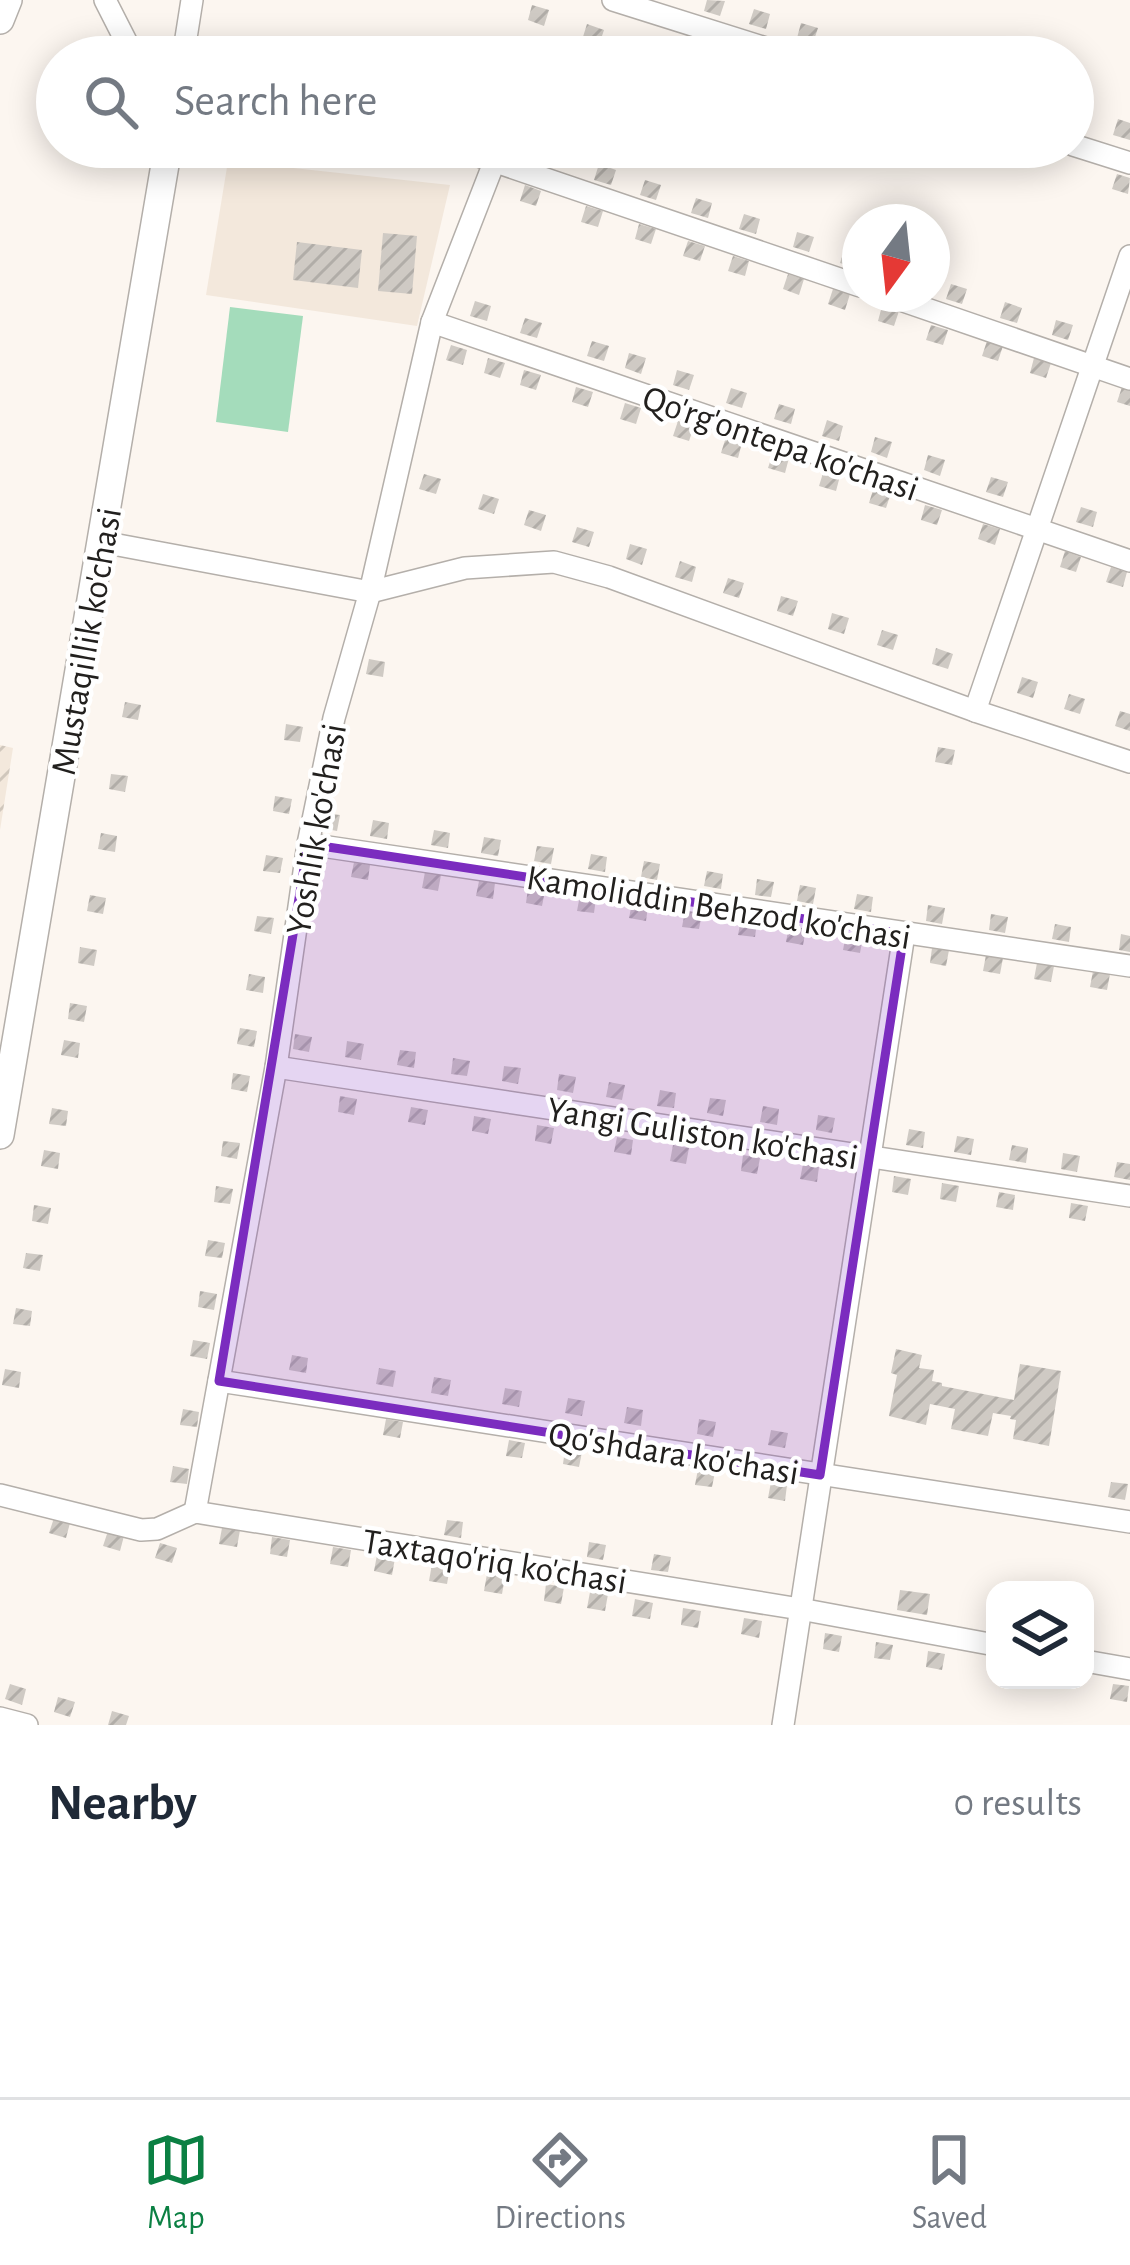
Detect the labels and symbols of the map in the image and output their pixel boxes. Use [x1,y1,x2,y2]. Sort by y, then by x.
north arrow [842,204,950,312]
street label: Qo'rg'ontepa ko'chasi [638,380,923,508]
street label: Mustaqillik ko'chasi [46,505,128,778]
street label: Yoshlik ko'chasi [281,721,353,938]
street label: Kamoliddin Behzod ko'chasi [524,860,913,956]
street label: Yangi Guliston ko'chasi [545,1092,861,1176]
street label: Qo'shdara ko'chasi [546,1416,801,1492]
street label: Taxtaqo'riq ko'chasi [360,1523,629,1601]

